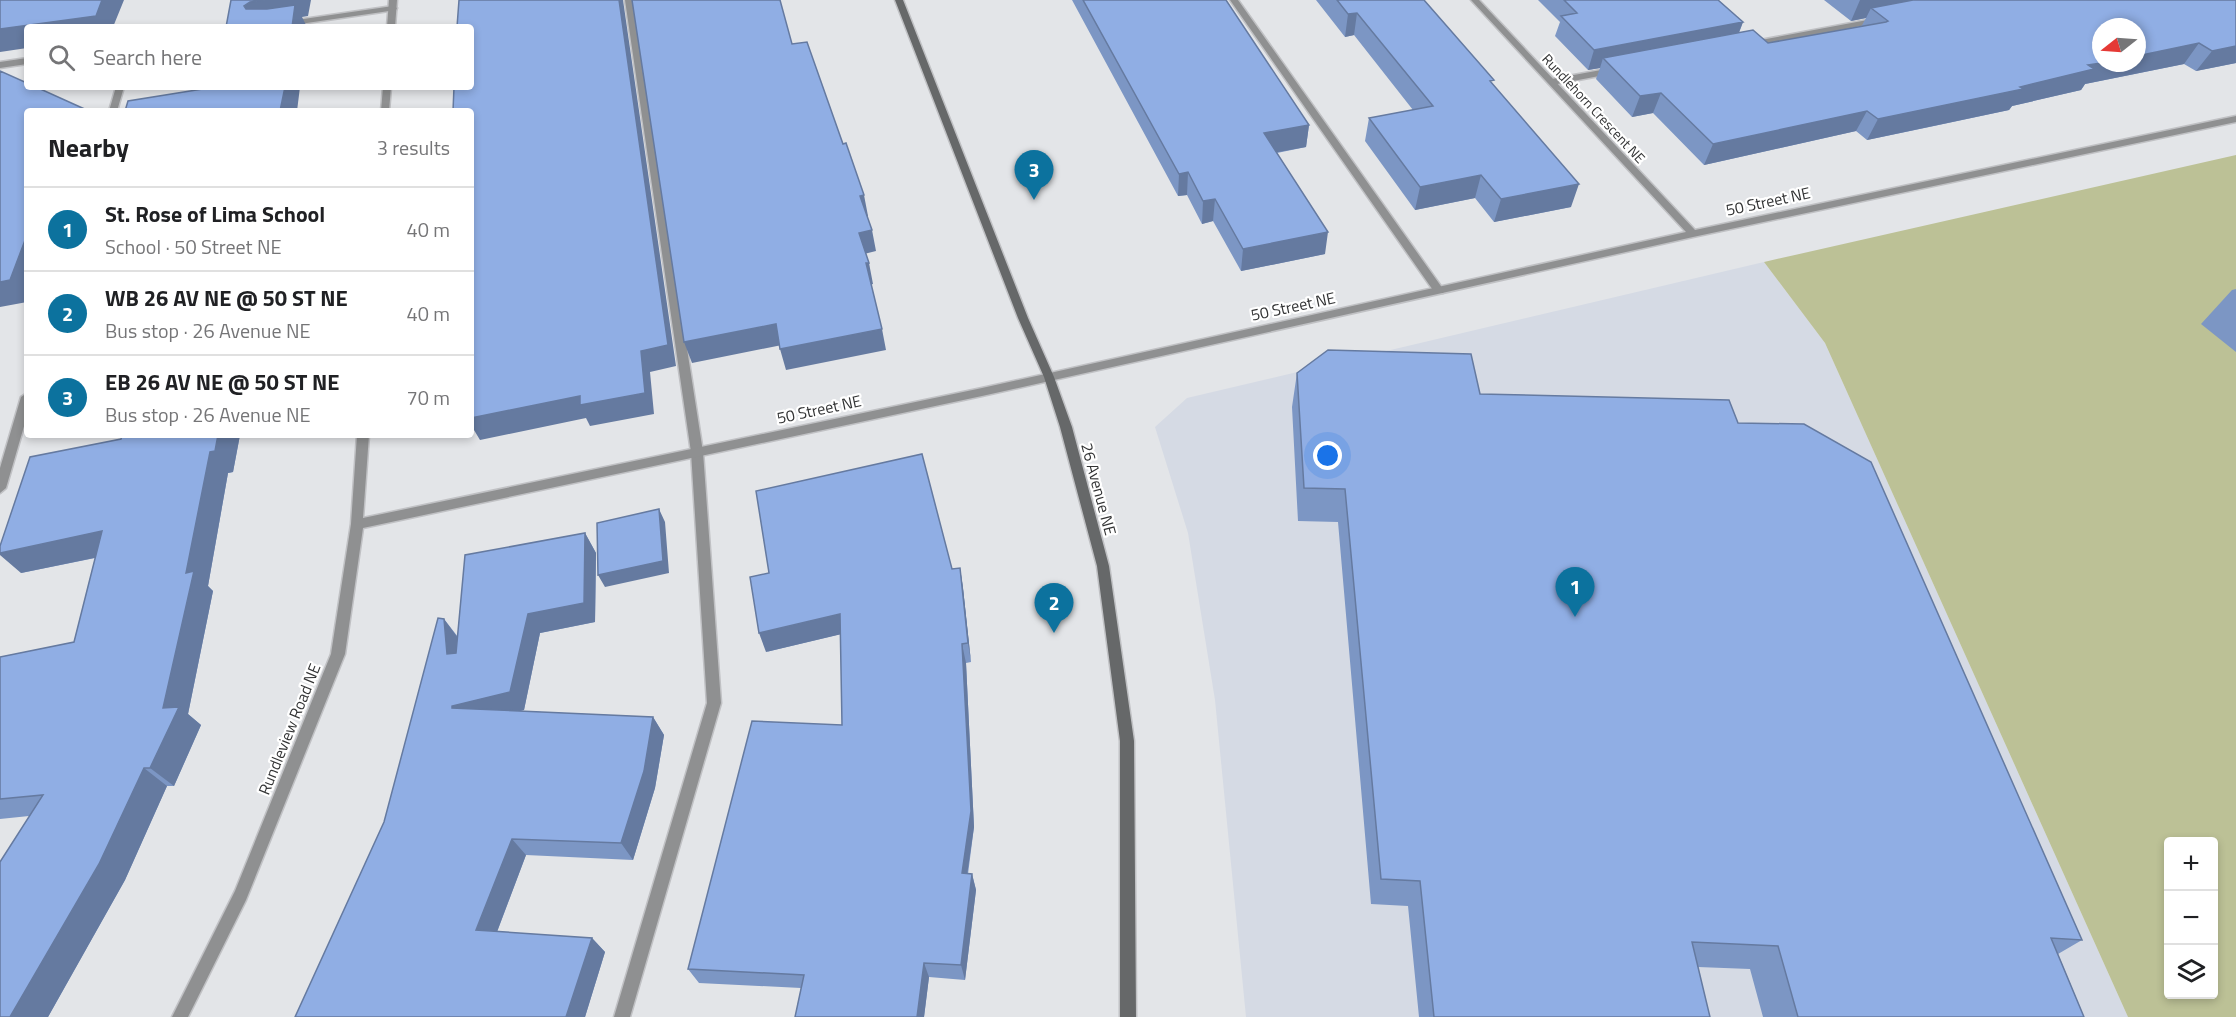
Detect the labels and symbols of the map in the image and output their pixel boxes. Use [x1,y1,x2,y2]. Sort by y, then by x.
north arrow [2092,18,2146,72]
street label: Rundlehorn Crescent NE [1537,48,1651,168]
pin: 3 [1014,150,1054,200]
street label: 50 Street NE [1724,180,1813,222]
street label: 50 Street NE [1249,285,1338,327]
street label: 50 Street NE [775,388,864,430]
street label: 26 Avenue NE [1075,440,1123,538]
your location [1313,441,1342,470]
pin: 1 [1556,568,1594,617]
pin: 2 [1034,584,1074,633]
street label: Rundleview Road NE [252,660,326,798]

